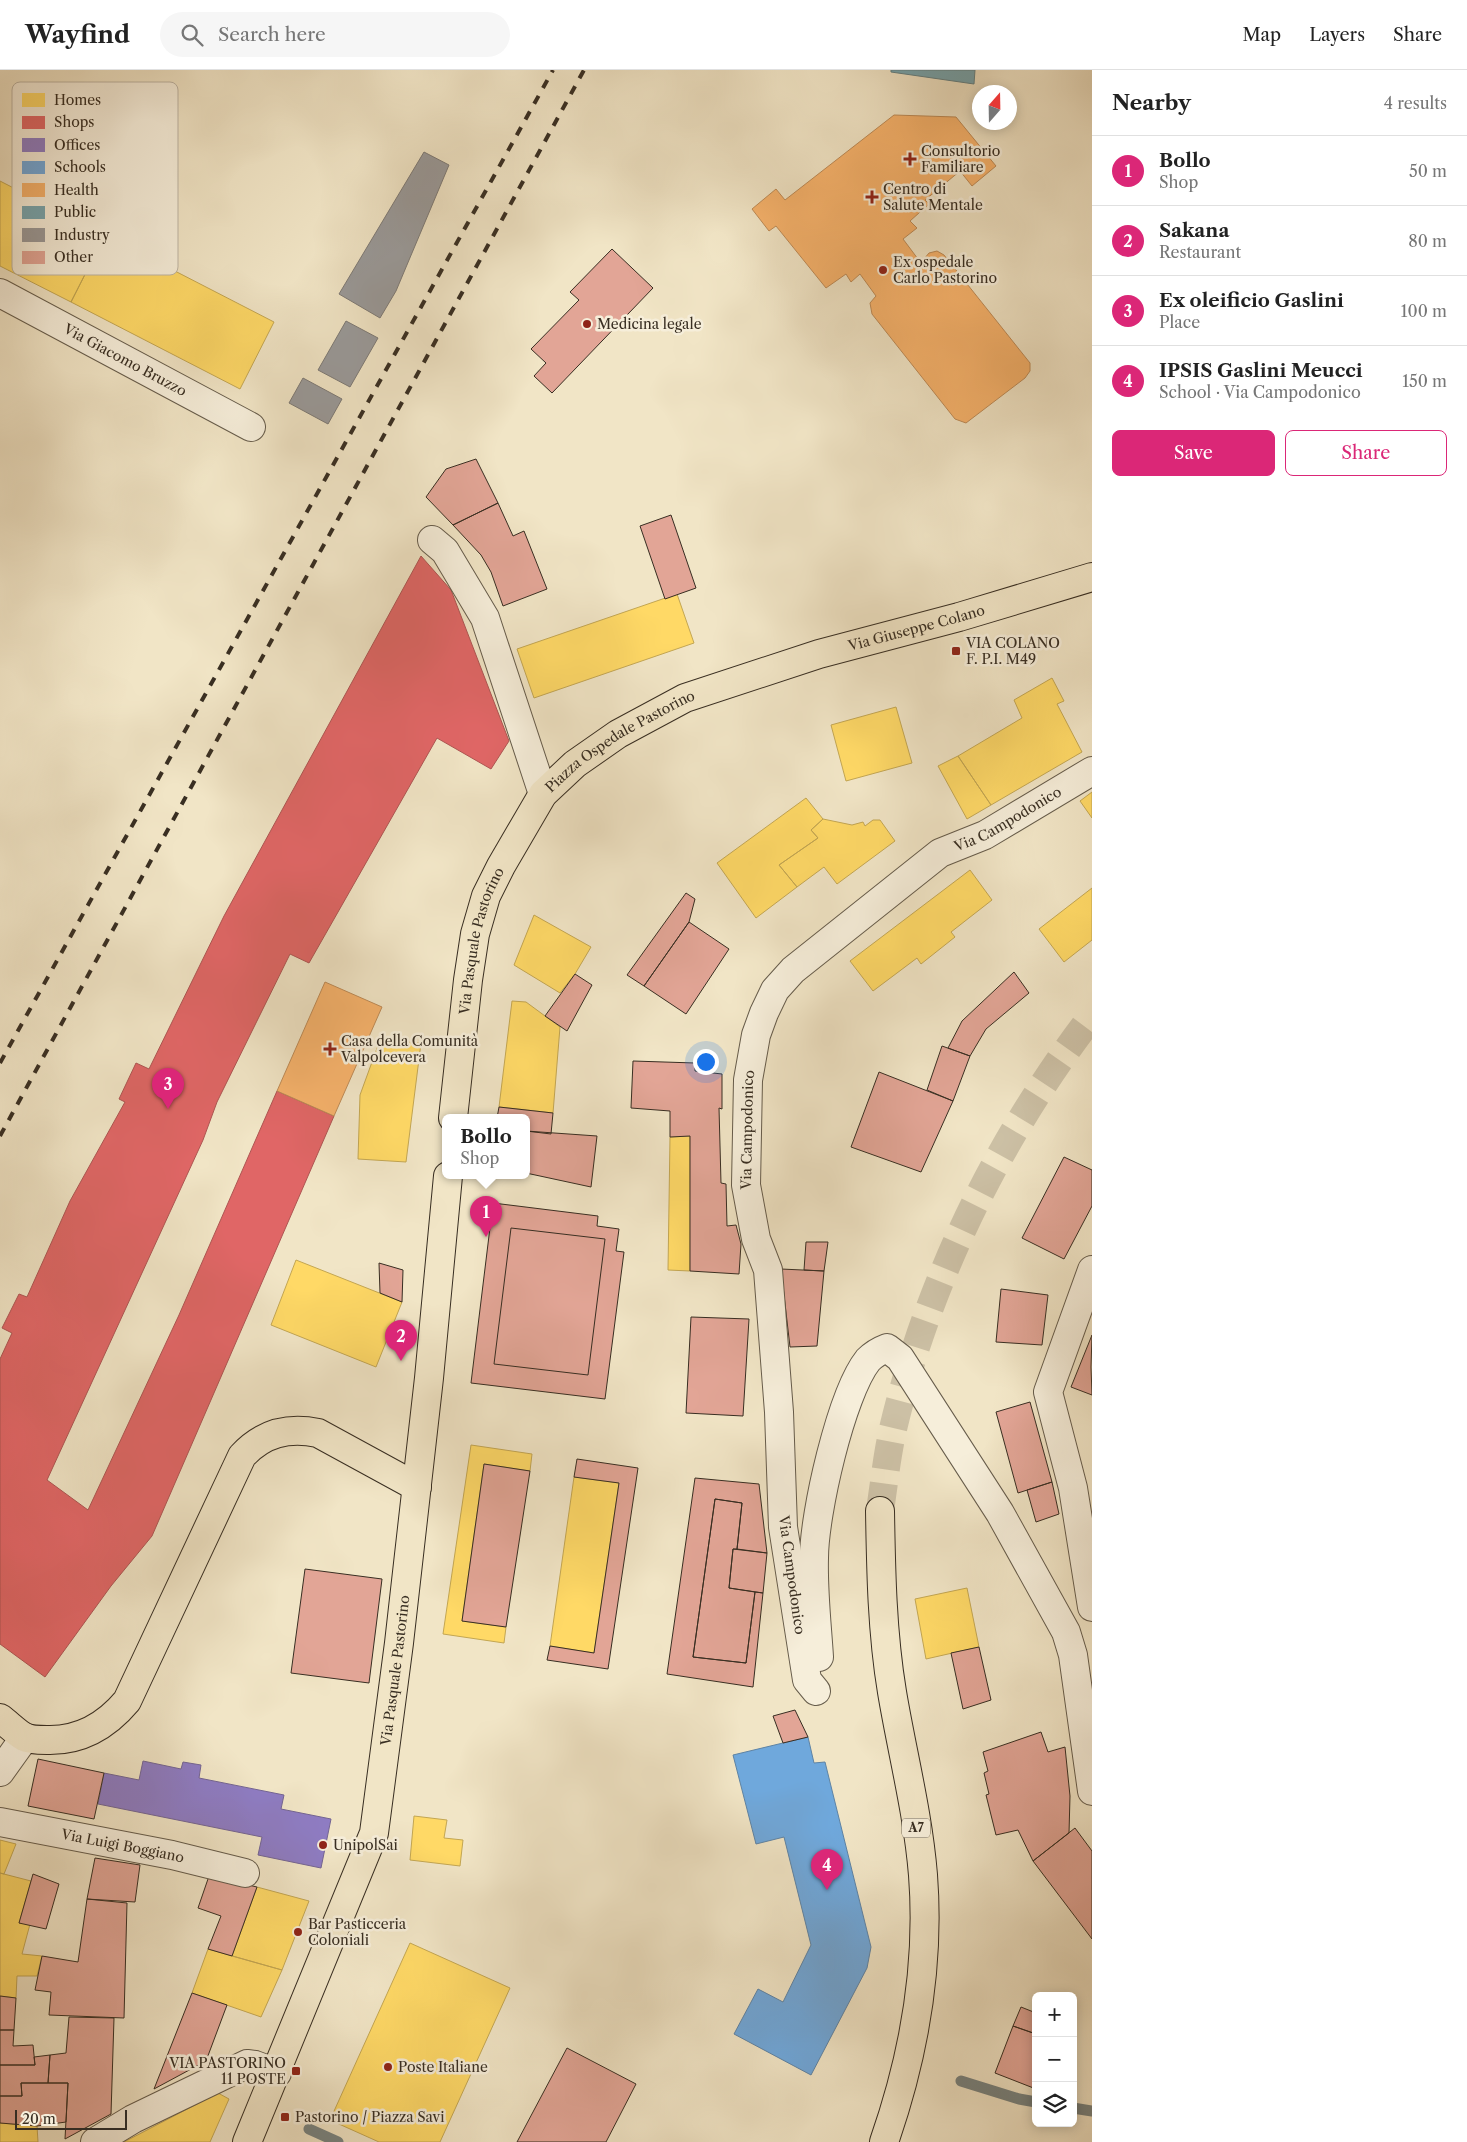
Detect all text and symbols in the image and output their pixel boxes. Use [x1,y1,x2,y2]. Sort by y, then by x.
search box [160,12,510,57]
text: Wayfind [25,20,130,49]
icon: search [178,21,206,49]
text: Search here [218,23,326,46]
text: Map [1243,24,1281,46]
text: Layers [1309,24,1365,46]
text: Share [1393,24,1442,46]
legend [12,82,178,275]
north arrow [972,85,1017,130]
text: Nearby [1112,90,1191,115]
text: Homes [54,91,101,109]
text: 4 results [1384,93,1447,113]
text: Shops [54,113,94,131]
text: Offices [54,136,100,154]
place label: Consultorio Familiare [921,142,1000,176]
text: Bollo [1159,149,1211,172]
marker: Consultorio Familiare [903,152,917,166]
text: Schools [54,158,106,176]
text: 1 [1124,161,1132,181]
text: 50 m [1409,161,1447,181]
text: Shop [1159,172,1198,192]
place label: Centro di Salute Mentale [883,180,983,214]
text: Health [54,181,99,199]
marker: Centro di Salute Mentale [865,190,879,204]
text: Public [54,203,96,221]
text: Sakana [1159,219,1229,242]
text: Industry [54,226,110,244]
text: 2 [1123,231,1133,251]
text: 80 m [1408,231,1447,251]
text: Restaurant [1159,242,1241,262]
text: Other [54,248,93,266]
place label: Ex ospedale Carlo Pastorino [893,253,997,287]
marker: Ex ospedale Carlo Pastorino [877,264,889,276]
text: Ex oleificio Gaslini [1159,289,1344,312]
text: 3 [1123,301,1133,321]
text: 100 m [1401,301,1447,321]
text: Place [1159,312,1200,332]
place label: Medicina legale [597,315,702,333]
marker: Medicina legale [581,318,593,330]
street label: Via Giacomo Bruzzo [60,319,190,400]
text: IPSIS Gaslini Meucci [1159,359,1362,382]
text: 4 [1123,371,1133,391]
text: 150 m [1402,371,1447,391]
text: School · Via Campodonico [1159,382,1361,402]
button: Save [1112,430,1275,476]
button: Share [1285,430,1447,476]
street label: Via Giuseppe Colano [845,601,987,655]
place label: VIA COLANO F. P.I. M49 [965,634,1060,668]
marker: VIA COLANO F. P.I. M49 [950,645,962,657]
street label: Piazza Ospedale Pastorino [541,686,697,796]
street label: Via Campodonico [950,782,1065,856]
street label: Via Pasquale Pastorino [455,864,508,1016]
place label: Casa della Comunità Valpolcevera [340,1032,479,1066]
marker: Casa della Comunità Valpolcevera [323,1042,337,1056]
your location [693,1049,719,1075]
pin: 3 [152,1068,184,1109]
street label: Via Campodonico [737,1068,759,1191]
popup [442,1114,530,1179]
text: Bollo [460,1125,512,1148]
text: Shop [460,1148,499,1168]
pin: 1 [470,1196,502,1237]
pin: 2 [385,1320,417,1361]
street label: Via Campodonico [775,1513,809,1636]
street label: Via Pasquale Pastorino [376,1594,413,1748]
road number: A7 [902,1819,930,1838]
street label: Via Luigi Boggiano [59,1825,186,1867]
place label: UnipolSai [333,1836,398,1854]
marker: UnipolSai [317,1839,329,1851]
pin: 4 [811,1849,843,1890]
place label: Bar Pasticceria Coloniali [308,1915,407,1949]
marker: Bar Pasticceria Coloniali [292,1926,304,1938]
map controls [1032,1992,1077,2127]
button: + [1032,1992,1077,2037]
button: − [1032,2037,1077,2082]
place label: VIA PASTORINO 11 POSTE [168,2054,286,2088]
place label: Poste Italiane [398,2058,488,2076]
marker: Poste Italiane [382,2061,394,2073]
marker: VIA PASTORINO 11 POSTE [290,2065,302,2077]
button: layers [1032,2082,1077,2127]
scale bar [15,2107,128,2130]
place label: Pastorino / Piazza Savi [295,2108,444,2126]
text: 20 m [22,2110,56,2128]
marker: Pastorino / Piazza Savi [279,2111,291,2123]

